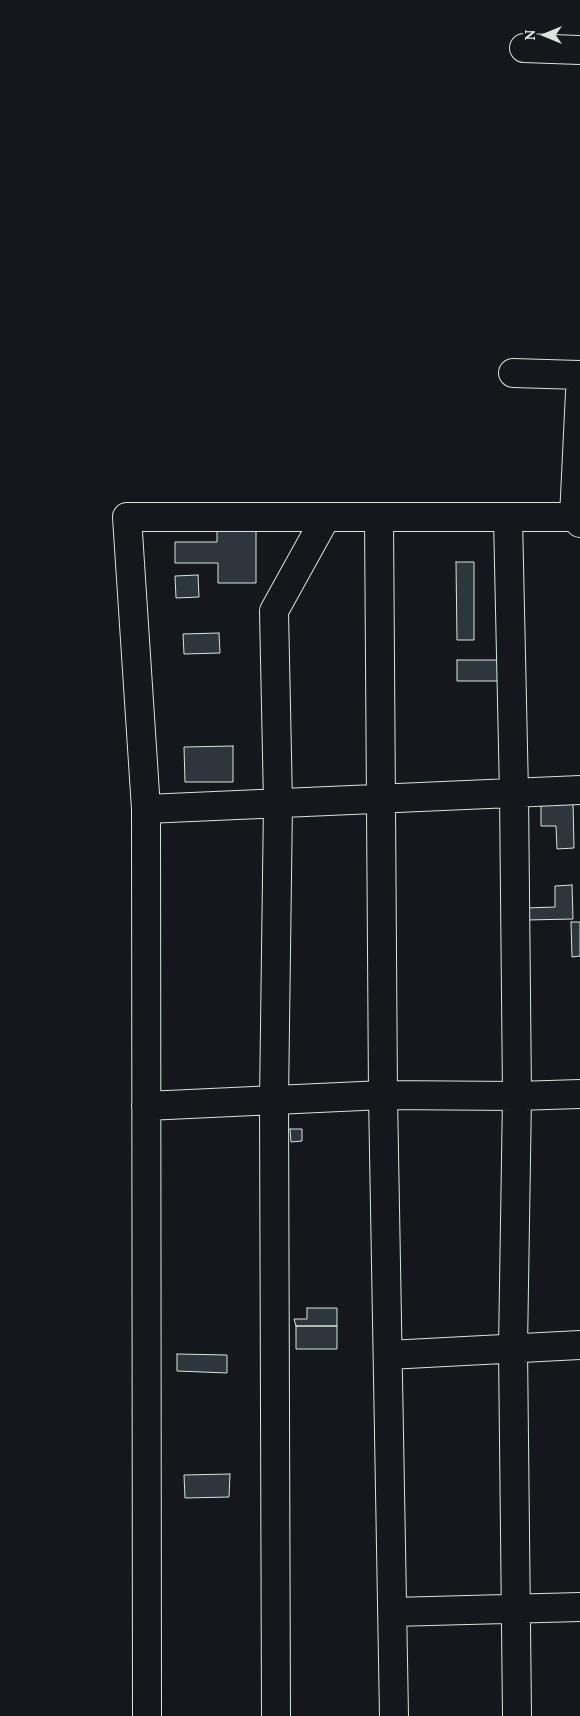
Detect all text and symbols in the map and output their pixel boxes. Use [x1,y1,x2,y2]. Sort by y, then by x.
north arrow [520,10,570,60]
text: N [521,30,539,40]

